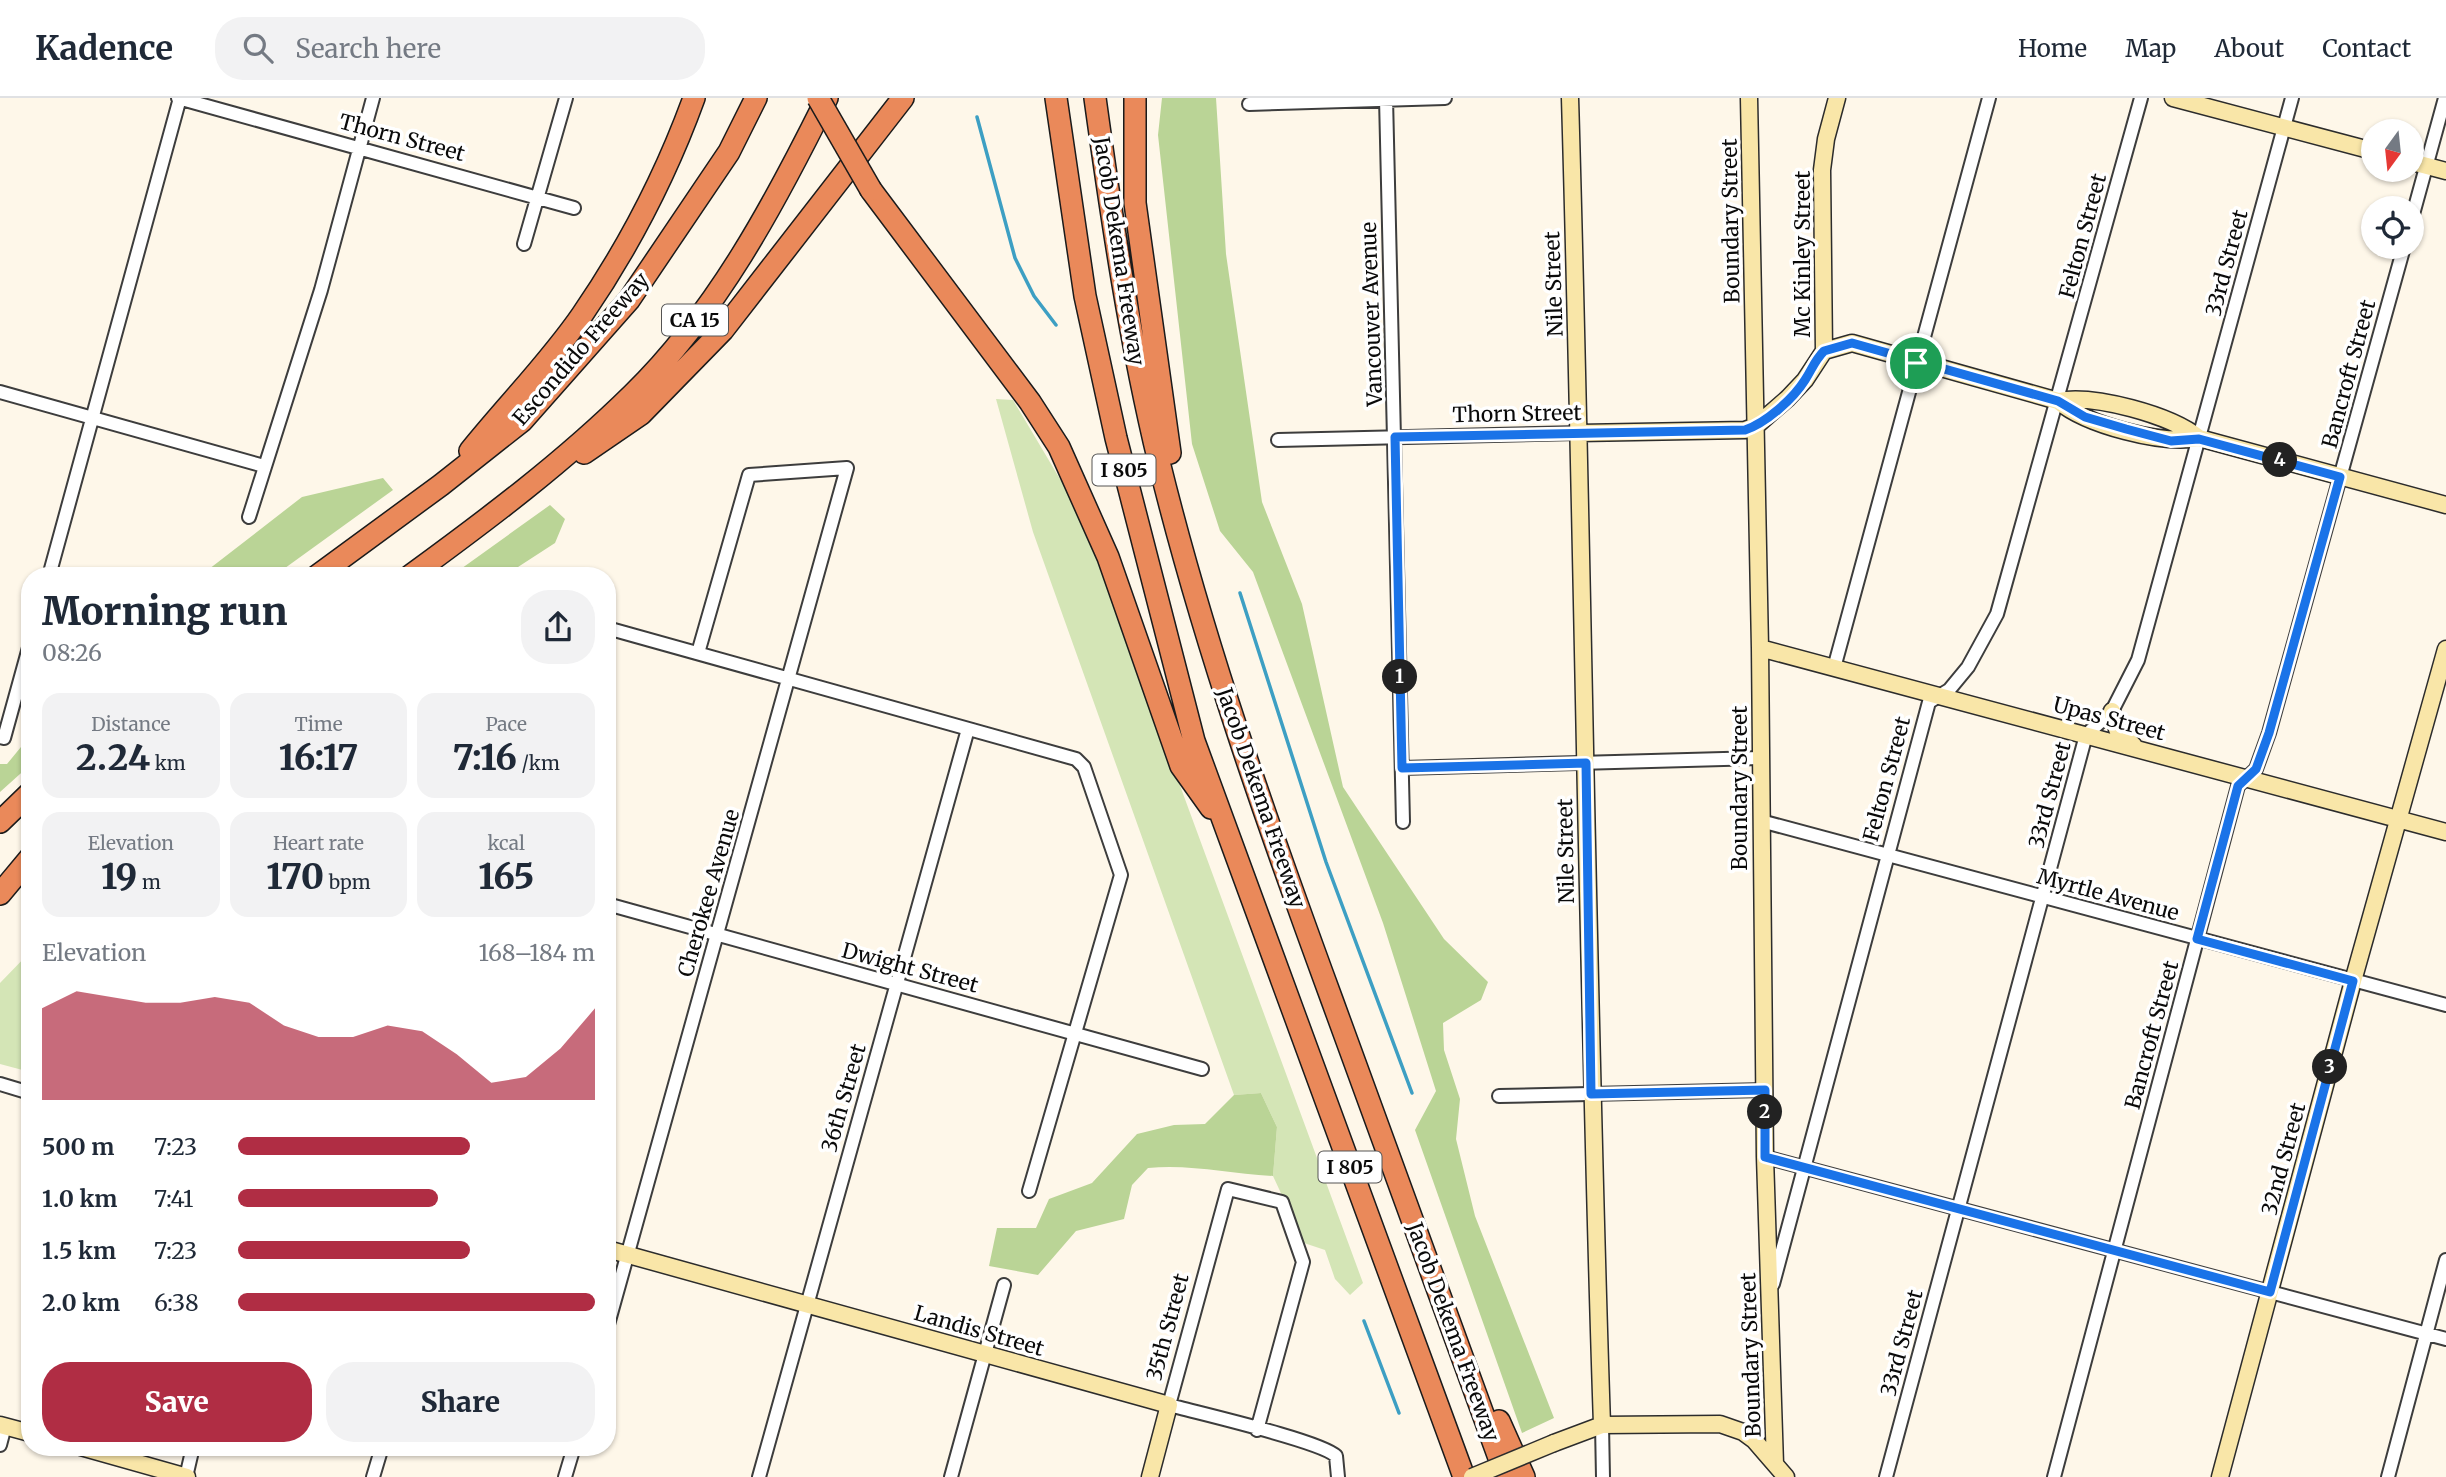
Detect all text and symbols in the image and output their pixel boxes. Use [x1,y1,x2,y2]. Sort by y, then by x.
search box [215,17,705,80]
text: Kadence [35,28,173,69]
icon: search [239,29,277,67]
text: Search here [295,32,441,65]
text: Home [2018,33,2087,64]
text: Map [2125,33,2176,64]
text: About [2214,33,2284,64]
text: Contact [2322,33,2411,64]
street label: Thorn Street [336,108,468,167]
north arrow [2361,119,2424,182]
map controls [2361,119,2424,259]
street label: Jacob Dekema Freeway [1088,134,1151,368]
street label: Boundary Street [1716,138,1745,304]
street label: Felton Street [2053,170,2112,301]
street label: Mc Kinley Street [1789,171,1816,337]
button: locate [2361,196,2424,259]
street label: 33rd Street [2199,207,2254,319]
street label: Vancouver Avenue [1355,221,1388,408]
street label: Nile Street [1538,231,1569,337]
street label: Escondido Freeway [507,266,655,431]
street label: Bancroft Street [2316,297,2381,451]
road number: CA 15 [662,304,728,336]
pin [1886,333,1946,393]
icon: arrive [1897,344,1935,382]
street label: Thorn Street [1452,399,1582,428]
pin: 4 [2262,442,2298,478]
text: 4 [2273,447,2286,471]
road number: I 805 [1092,454,1156,486]
text: Morning run [42,588,288,635]
button: share [521,590,595,664]
text: 08:26 [42,638,102,667]
pin: 1 [1382,660,1418,694]
text: 1 [1395,664,1404,688]
street label: Jacob Dekema Freeway [1211,683,1312,912]
street label: Upas Street [2050,691,2168,746]
street label: Boundary Street [1726,705,1753,871]
text: Distance [91,712,171,736]
text: Time [294,712,343,736]
text: Pace [485,712,527,736]
street label: Felton Street [1857,713,1916,844]
text: 2.24 [76,736,150,780]
text: 16:17 [279,736,358,780]
text: 7:16 [453,736,517,780]
street label: 33rd Street [2022,739,2077,851]
text: km [150,751,186,775]
text: /km [517,751,560,775]
street label: Nile Street [1551,798,1580,904]
street label: Cherokee Avenue [672,806,745,980]
text: Elevation [88,831,174,855]
text: Heart rate [273,831,364,855]
text: kcal [487,831,525,855]
text: 19 [101,855,137,899]
text: 170 [266,855,324,899]
text: 165 [478,855,534,899]
street label: Myrtle Avenue [2034,863,2182,926]
text: m [137,870,161,894]
text: bpm [324,870,371,894]
street label: Dwight Street [839,936,981,999]
text: Elevation [42,938,146,967]
text: 168–184 m [479,938,595,967]
street label: Bancroft Street [2119,958,2184,1112]
street label: 36th Street [815,1041,872,1155]
pin: 3 [2312,1049,2348,1084]
text: 3 [2324,1054,2335,1078]
pin: 2 [1748,1094,1782,1130]
text: 2 [1759,1099,1770,1123]
street label: 32nd Street [2256,1100,2311,1218]
text: 500 m [42,1132,114,1161]
text: 7:23 [154,1132,197,1161]
road number: I 805 [1318,1152,1382,1182]
text: 1.0 km [42,1184,117,1213]
text: 7:41 [154,1184,193,1213]
street label: Jacob Dekema Freeway [1401,1218,1506,1446]
text: 1.5 km [42,1236,116,1265]
text: 7:23 [154,1236,197,1265]
street label: 35th Street [1140,1271,1195,1383]
street label: Boundary Street [1734,1272,1767,1438]
street label: 33rd Street [1874,1287,1929,1399]
text: 2.0 km [42,1288,120,1317]
text: 6:38 [154,1288,199,1317]
street label: Landis Street [911,1299,1047,1362]
button: Save [42,1362,312,1442]
button: Share [326,1362,595,1442]

